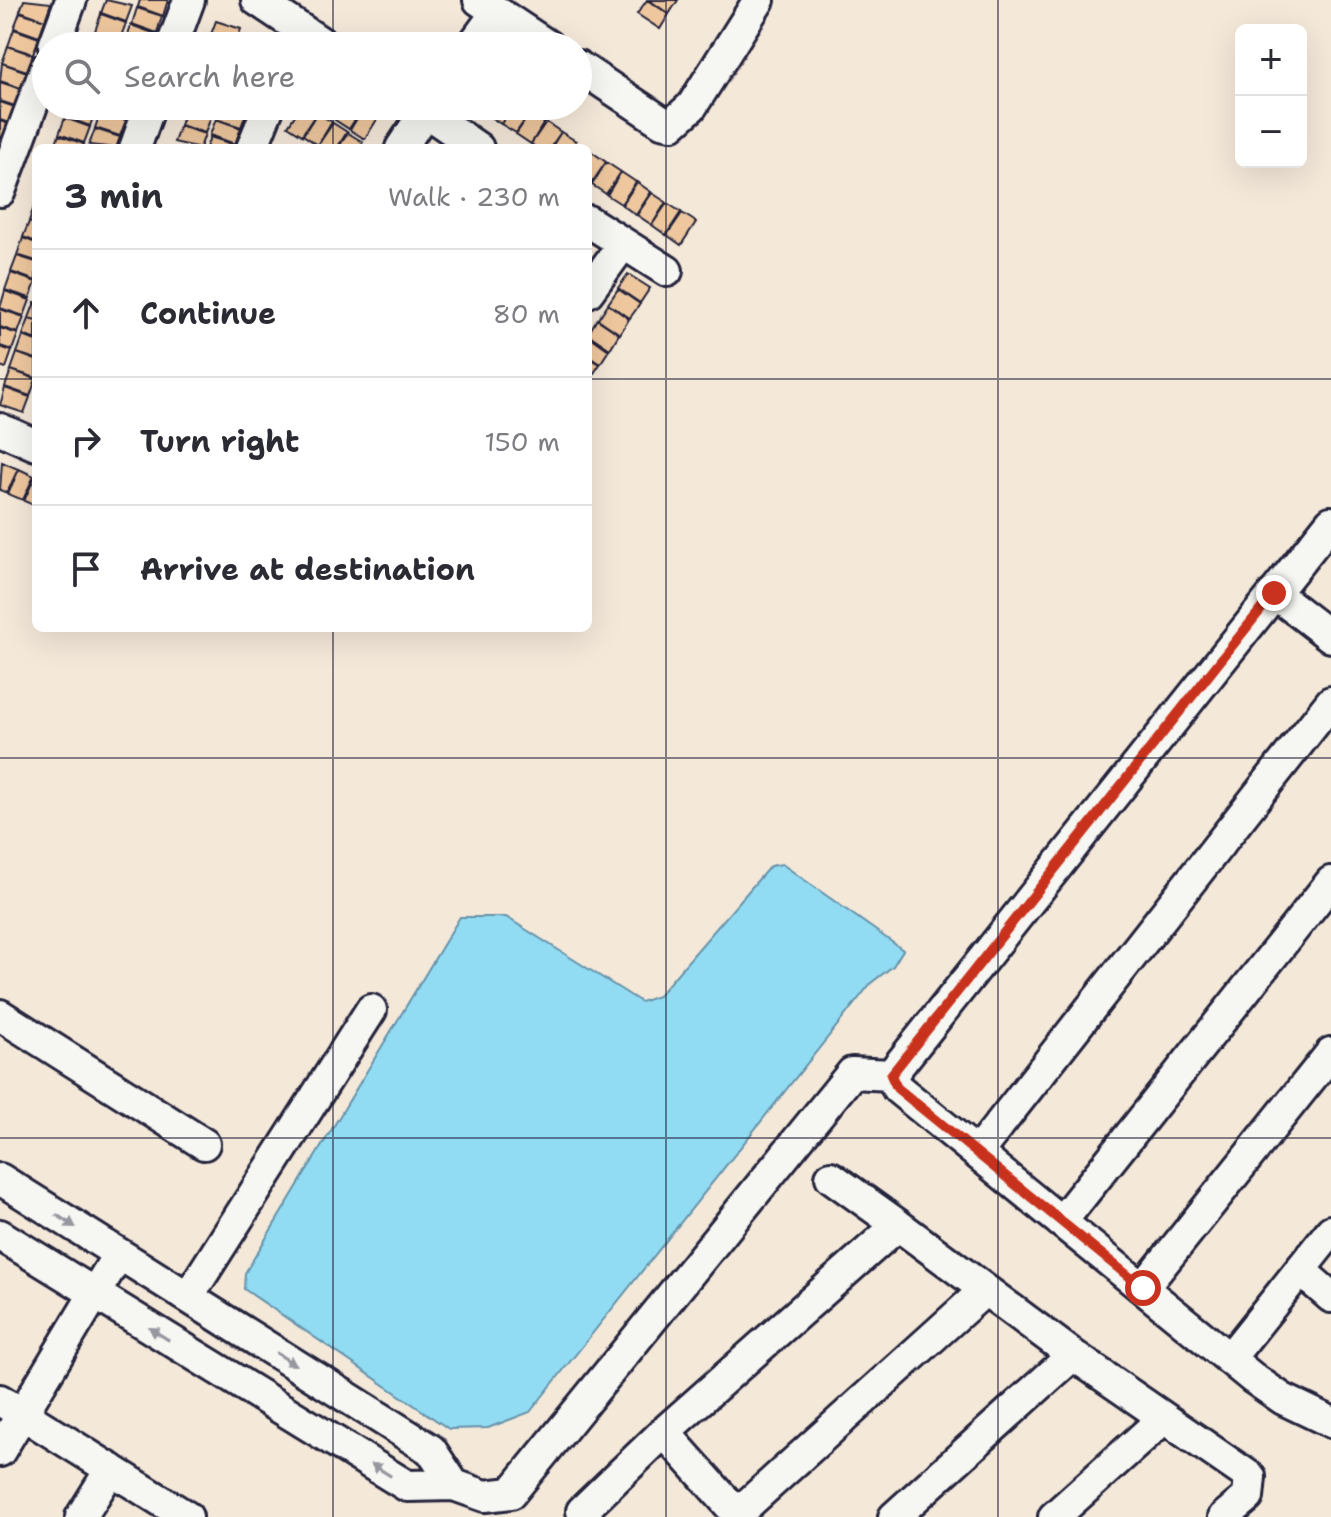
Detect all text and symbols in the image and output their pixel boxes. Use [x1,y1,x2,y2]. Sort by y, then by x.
map controls [1235,24,1307,168]
button: + [1235,24,1307,96]
search box [32,32,592,120]
icon: search [60,54,104,98]
text: Search here [124,56,295,97]
button: − [1235,96,1307,168]
text: 3 min [64,173,163,219]
text: Walk · 230 m [388,179,560,214]
icon: ahead [64,291,108,335]
text: Continue [140,293,276,334]
text: 80 m [493,296,560,331]
icon: right [64,419,108,463]
text: Turn right [140,421,299,462]
text: 150 m [484,424,560,459]
icon: arrive [64,547,108,591]
text: Arrive at destination [140,549,475,590]
route end [1256,575,1292,611]
one-way arrow [55,1214,76,1229]
route start [1125,1270,1161,1306]
one-way arrow [148,1327,170,1341]
one-way arrow [275,1352,297,1366]
one-way arrow [370,1463,392,1477]

